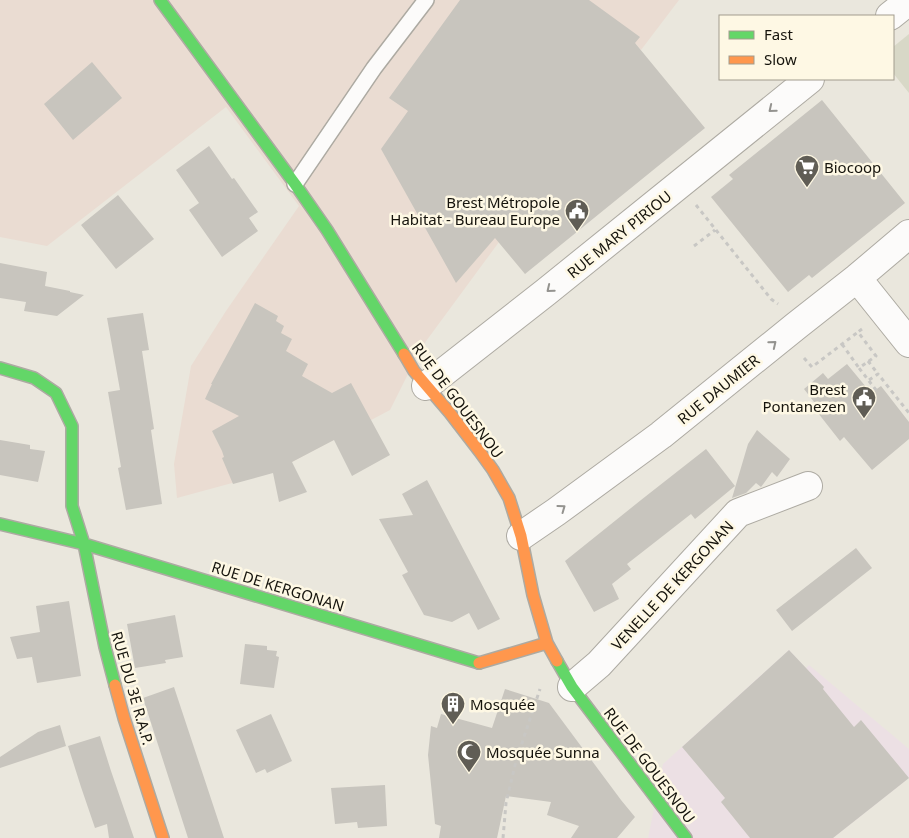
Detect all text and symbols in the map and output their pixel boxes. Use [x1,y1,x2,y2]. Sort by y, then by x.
legend [719,15,894,80]
text: Fast [764,24,793,44]
text: Slow [764,49,797,69]
one-way arrow [769,104,778,112]
supermarket icon: Biocoop [794,154,820,188]
place label: Biocoop [824,157,881,177]
street label: RUE MARY PIRIOU [563,186,675,282]
place label: Brest Métropole Habitat - Bureau Europe [390,192,560,229]
public building icon: Brest Métropole Habitat - Bureau Europe [564,198,590,232]
one-way arrow [547,283,556,292]
street label: RUE DE GOUESNOU [408,338,508,462]
one-way arrow [767,342,776,350]
street label: RUE DAUMIER [673,349,764,428]
place label: Brest Pontanezen [762,379,847,416]
public building icon: Brest Pontanezen [851,385,877,419]
one-way arrow [556,506,565,514]
street label: VENELLE DE KERGONAN [607,516,737,654]
street label: RUE DE KERGONAN [209,556,347,616]
street label: RUE DU 3E R.A.P. [107,629,159,747]
building icon: Mosquée [440,691,466,725]
place label: Mosquée [470,694,535,714]
street label: RUE DE GOUESNOU [600,703,700,827]
mosque icon: Mosquée Sunna [456,739,482,773]
place label: Mosquée Sunna [486,742,600,762]

